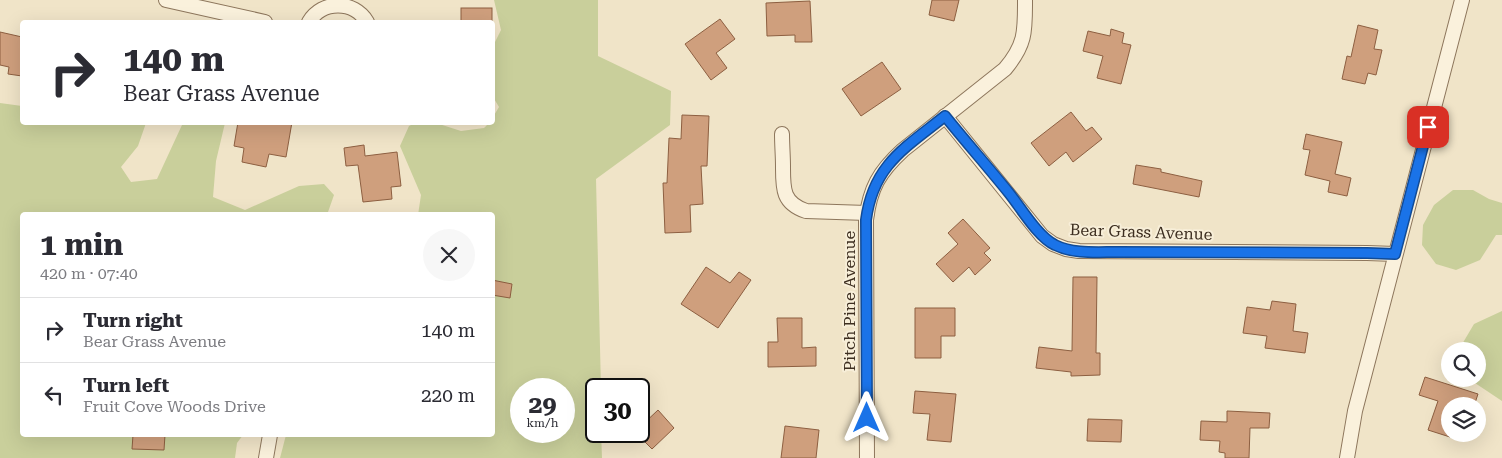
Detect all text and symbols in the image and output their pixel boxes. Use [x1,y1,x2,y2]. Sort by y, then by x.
text: 140 m [123,39,224,80]
icon: right [40,40,105,105]
text: Bear Grass Avenue [123,81,320,106]
pin [1407,106,1449,148]
icon: arrive [1414,113,1442,141]
street label: Bear Grass Avenue [1069,220,1213,244]
text: 1 min [40,227,123,262]
button: close [423,229,475,281]
street label: Pitch Pine Avenue [840,231,859,371]
text: 420 m · 07:40 [40,264,138,283]
text: Turn right [83,309,183,332]
icon: right [40,316,68,344]
text: 140 m [421,319,475,342]
text: Bear Grass Avenue [83,332,226,351]
map controls [1441,342,1486,442]
button: search [1441,342,1486,387]
text: Turn left [83,374,169,397]
speed limit sign: 30 [585,378,650,443]
icon: left [40,381,68,409]
text: 220 m [421,384,475,407]
text: 29 [528,390,557,419]
position arrow [840,391,892,443]
text: Fruit Cove Woods Drive [83,397,266,416]
button: layers [1441,397,1486,442]
text: km/h [526,416,559,430]

